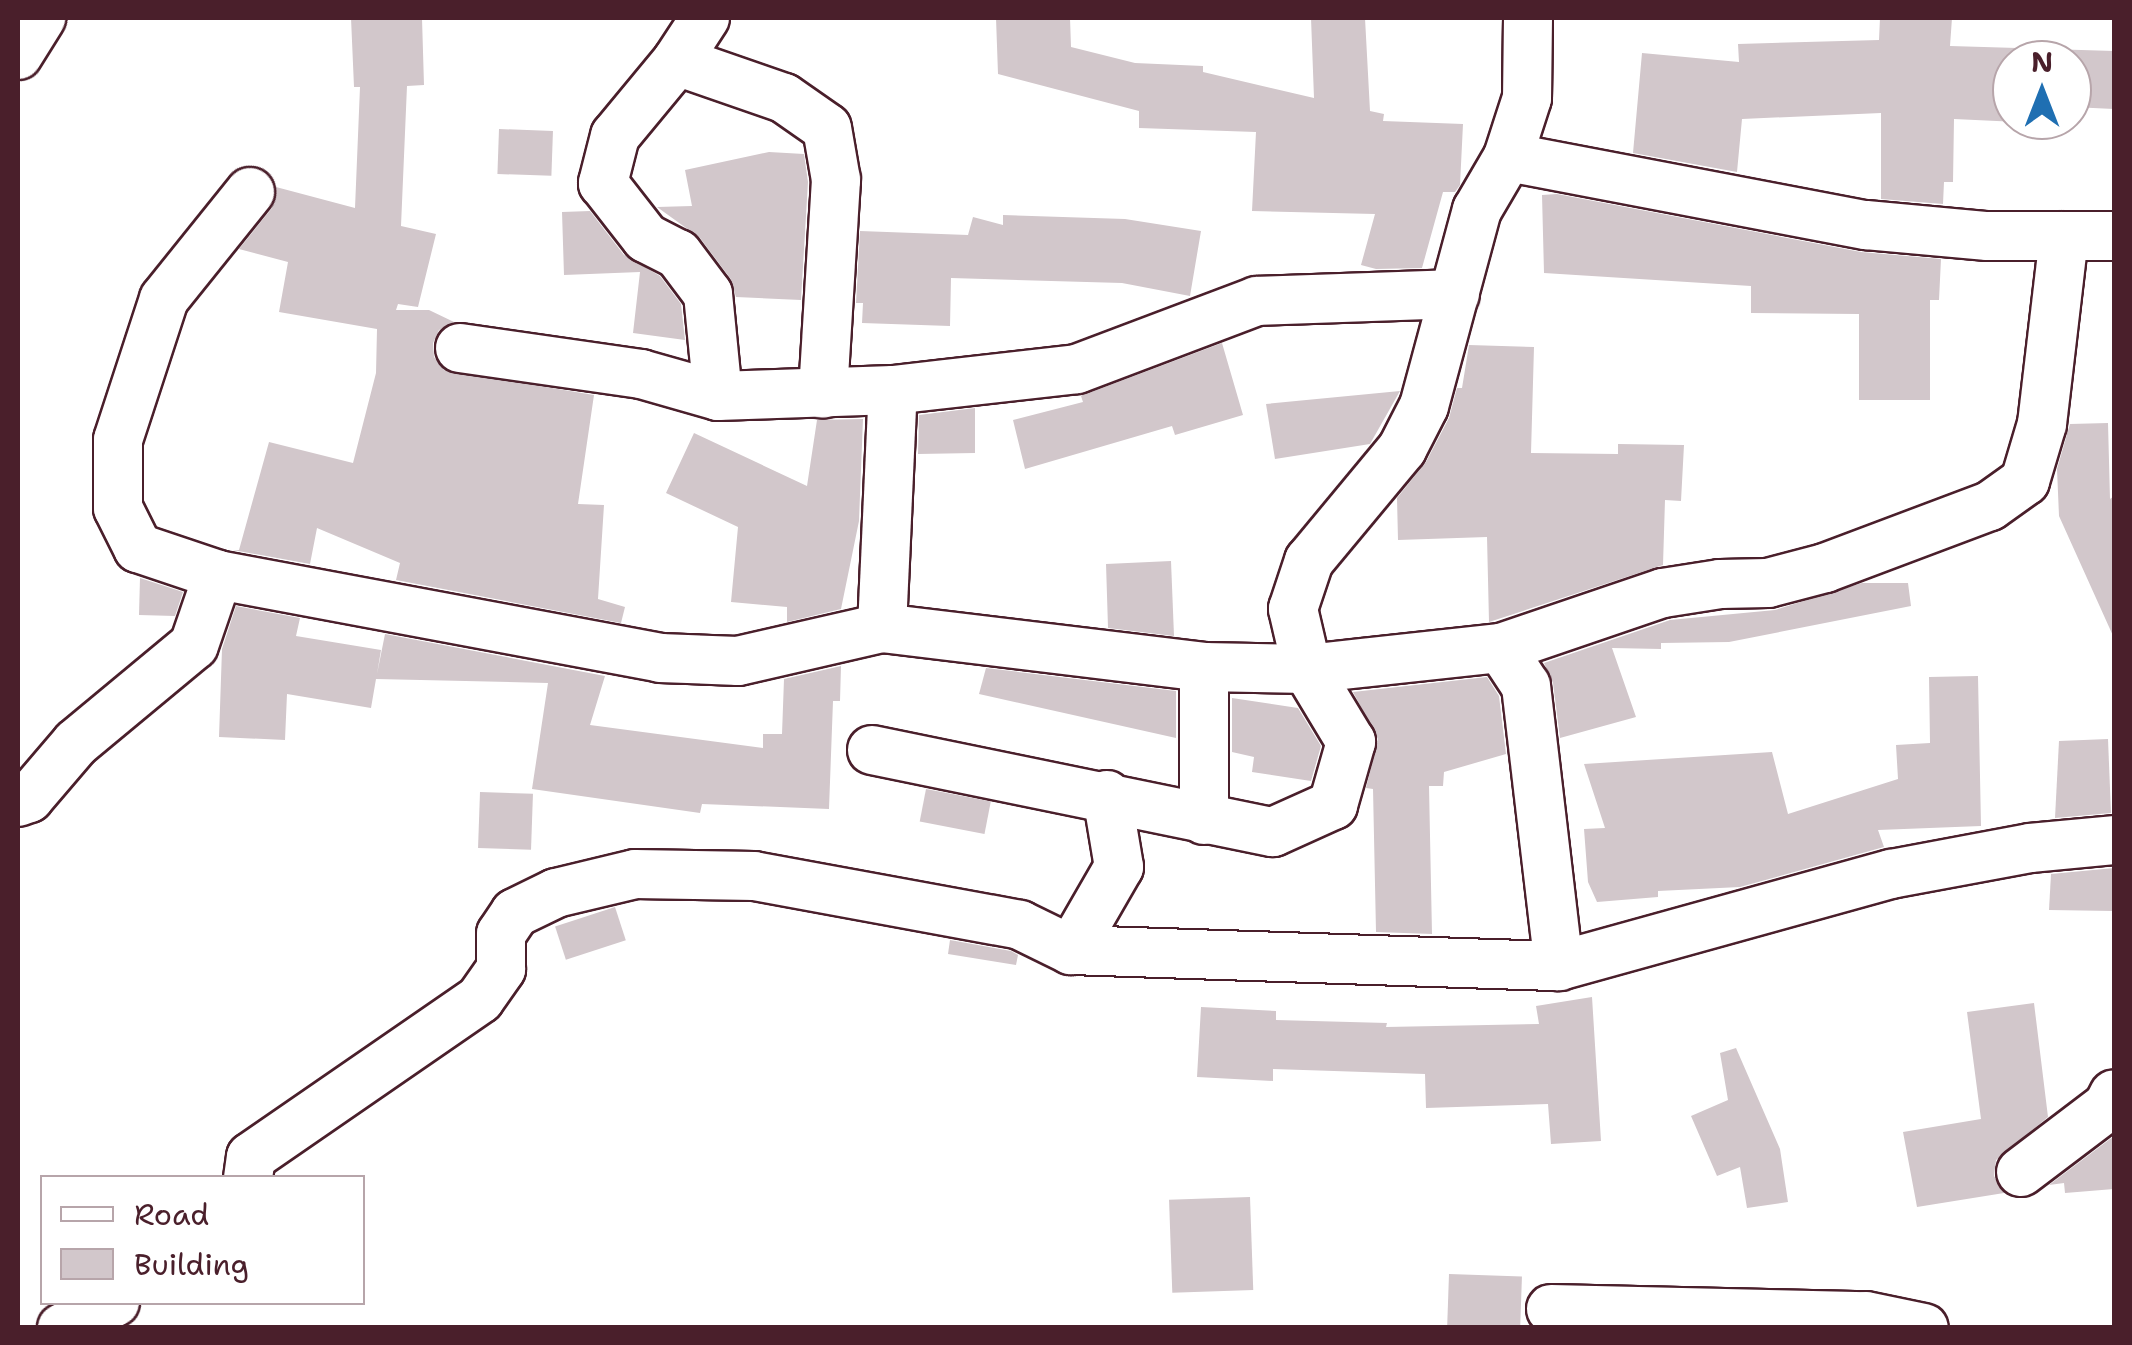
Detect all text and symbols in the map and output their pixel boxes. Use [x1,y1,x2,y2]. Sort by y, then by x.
north arrow [1992,40,2092,140]
text: N [2031,43,2053,81]
legend [40,1175,365,1305]
text: Road [134,1194,209,1235]
text: Building [134,1244,249,1285]

